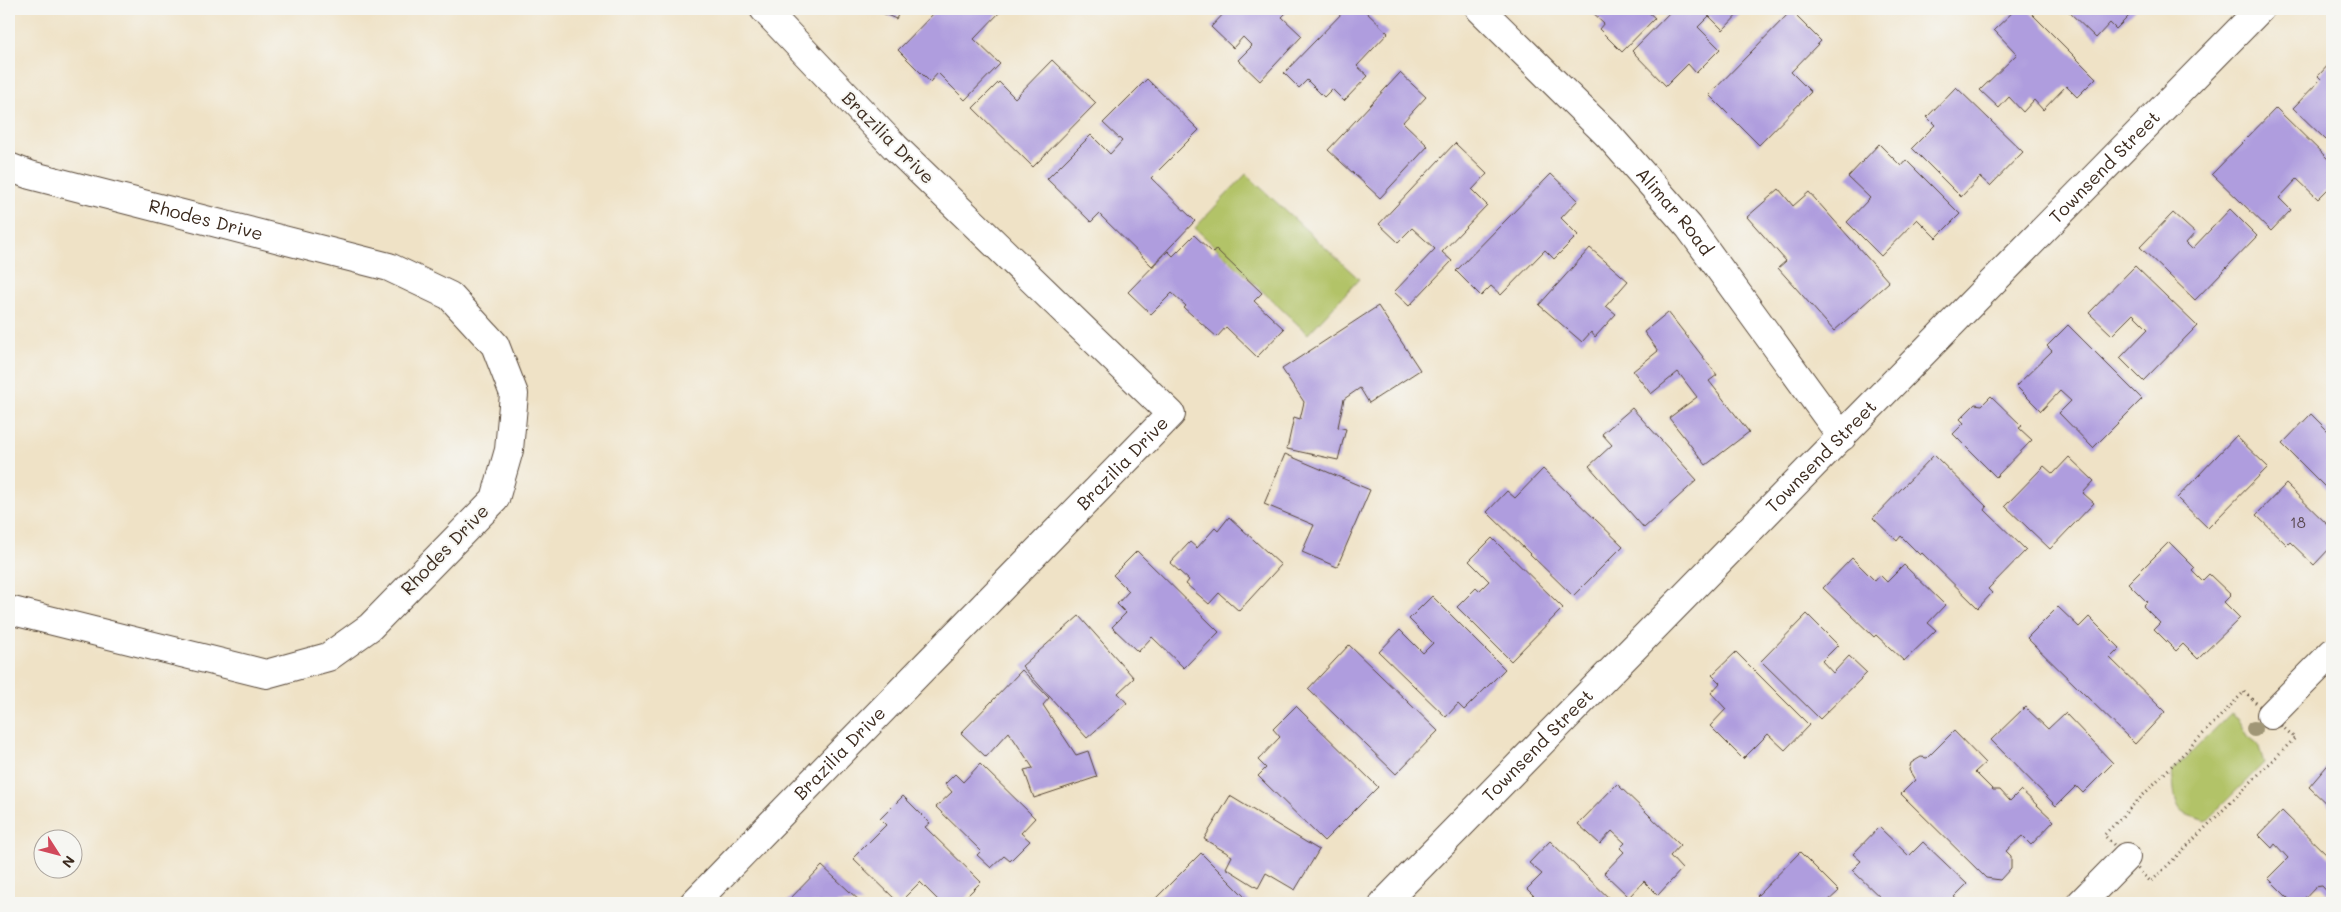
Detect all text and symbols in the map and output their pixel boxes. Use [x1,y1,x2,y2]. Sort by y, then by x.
street label: Brazilia Drive [837,86,940,189]
street label: Townsend Street [2043,105,2165,228]
street label: Alimar Road [1631,162,1719,260]
street label: Rhodes Drive [146,193,266,245]
street label: Townsend Street [1760,394,1881,518]
street label: Brazilia Drive [1071,411,1173,515]
street label: Rhodes Drive [395,499,494,600]
house number: 18 [2290,512,2306,532]
street label: Townsend Street [1477,684,1598,807]
street label: Brazilia Drive [788,701,890,805]
north arrow [32,830,82,880]
text: N [58,852,80,872]

